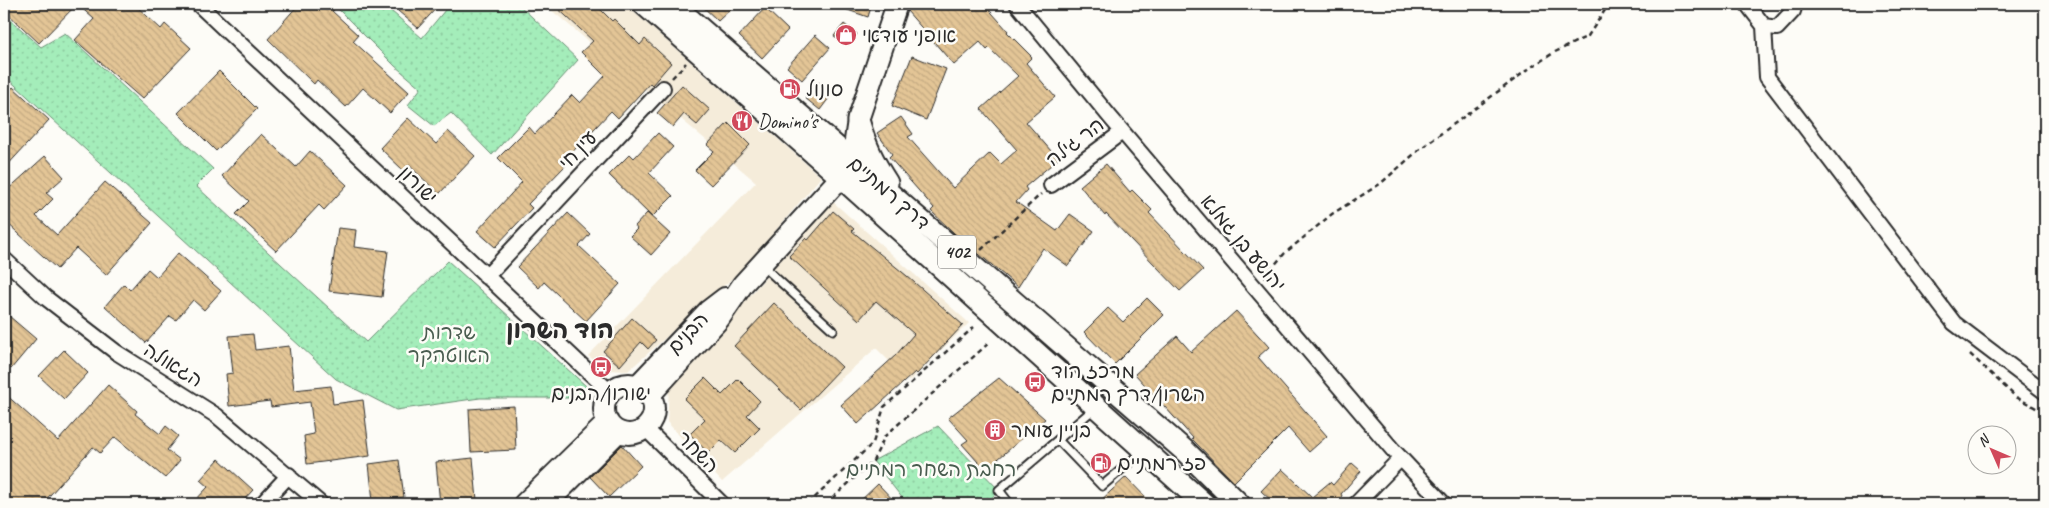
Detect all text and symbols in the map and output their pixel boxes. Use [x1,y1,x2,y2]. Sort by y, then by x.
shop icon: אופני עודאי [834,23,858,47]
place label: אופני עודאי [862,23,956,48]
fuel station icon: סונול [778,77,802,101]
place label: סונול [806,77,843,102]
restaurant icon: Domino's [730,109,754,133]
place label: Domino's [758,109,819,134]
street label: הר גילה [1041,112,1109,172]
street label: עין חי [554,125,602,175]
street label: דרך רמתיים [843,151,935,235]
street label: ישורון [393,161,443,209]
street label: יהושע בן גמלא [1195,189,1291,297]
road number: 402 [938,236,976,268]
street label: הבנים [662,307,714,359]
district label: הוד השרון [506,314,614,346]
park label: שדרות האוטהקר [408,320,490,368]
street label: הגאולה [139,337,207,393]
bus stop icon: ישורון/הבנים [589,355,613,379]
place label: מרכז הוד השרון/דרך רמתיים [1051,359,1205,407]
bus stop icon: מרכז הוד השרון/דרך רמתיים [1023,370,1047,394]
place label: ישורון/הבנים [551,381,651,406]
building icon: בניין עומר [983,418,1007,442]
place label: בניין עומר [1011,418,1091,443]
street label: השחר [672,426,724,478]
north arrow [1966,426,2016,476]
text: N [1974,430,1994,450]
fuel station icon: פז רמתיים [1089,451,1113,475]
place label: פז רמתיים [1117,451,1206,476]
park label: רחבת השחר רמתיים [846,457,1016,482]

